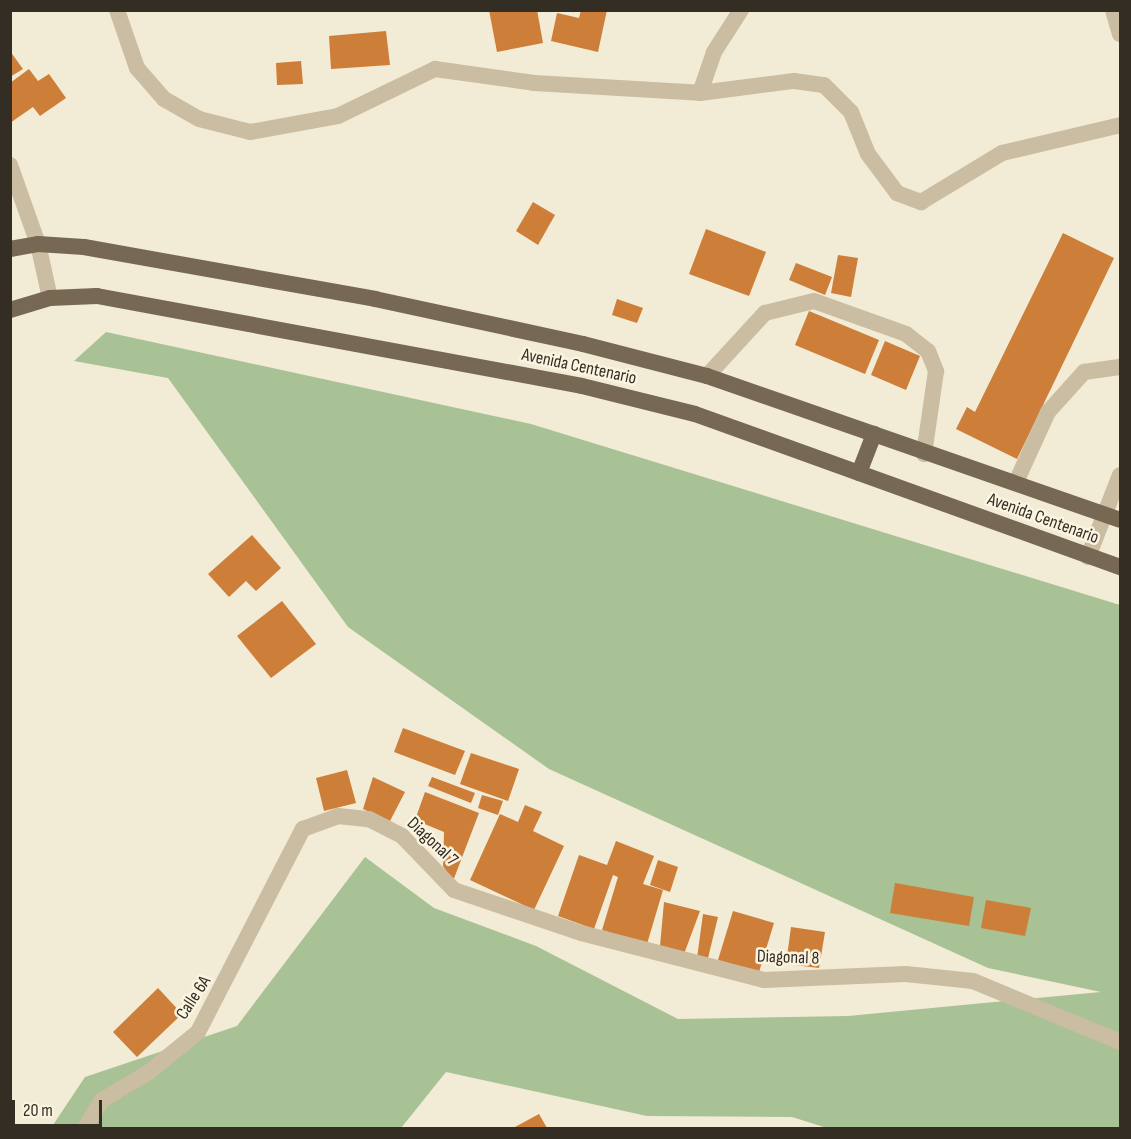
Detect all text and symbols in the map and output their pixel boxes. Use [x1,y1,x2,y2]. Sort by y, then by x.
street label: Avenida Centenario [520,344,638,390]
street label: Avenida Centenario [984,489,1102,549]
street label: Diagonal 7 [402,813,462,871]
street label: Diagonal 8 [756,946,820,970]
street label: Calle 6A [172,972,216,1024]
scale bar [15,1088,105,1126]
text: 20 m [23,1100,53,1121]

